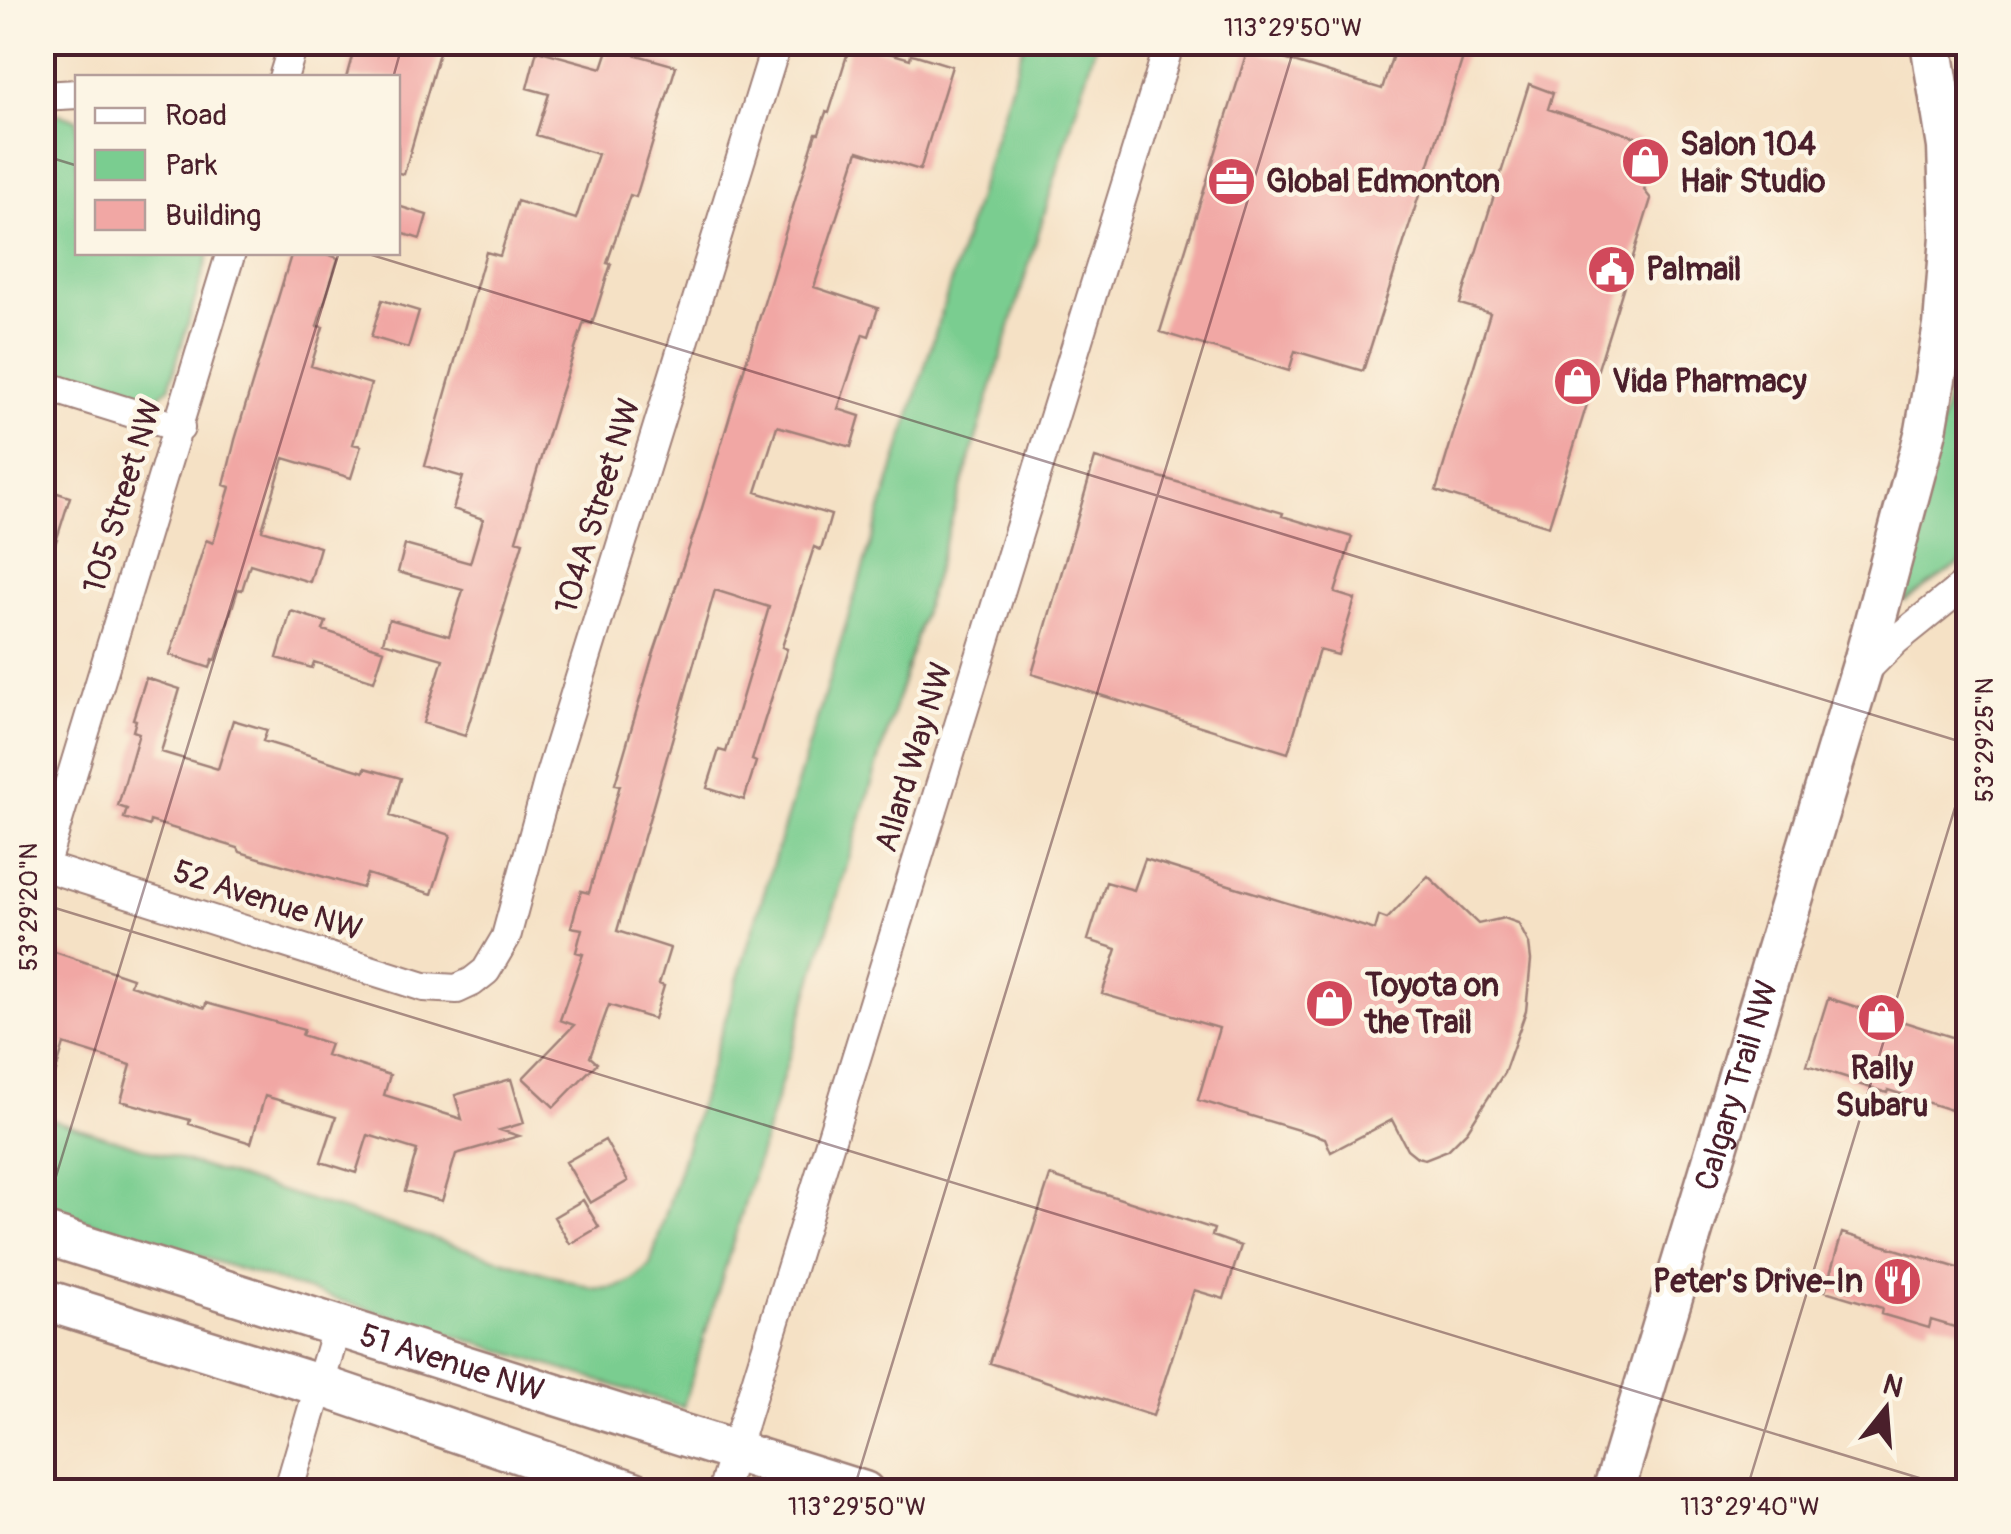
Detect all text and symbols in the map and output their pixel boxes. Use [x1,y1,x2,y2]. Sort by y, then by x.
text: 113°29'50"W [1224,13,1362,44]
legend [75,75,400,255]
text: Road [165,97,227,134]
place label: Salon 104 Hair Studio [1680,125,1825,202]
shop icon: Salon 104 Hair Studio [1619,136,1671,188]
text: Park [165,147,218,184]
office icon: Global Edmonton [1205,155,1257,207]
place label: Global Edmonton [1266,162,1500,202]
text: Building [165,197,261,234]
public building icon: Palmail [1585,243,1637,295]
place label: Palmail [1646,250,1742,290]
shop icon: Vida Pharmacy [1551,355,1603,407]
place label: Vida Pharmacy [1612,362,1807,402]
street label: 105 Street NW [74,394,172,598]
street label: 104A Street NW [546,394,650,619]
street label: Allard Way NW [866,658,962,857]
text: 53°29'25"N [1970,678,2001,802]
text: 53°29'20"N [14,843,45,971]
street label: 52 Avenue NW [168,852,367,950]
place label: Toyota on the Trail [1363,966,1499,1043]
street label: Calgary Trail NW [1686,975,1788,1195]
shop icon: Toyota on the Trail [1304,977,1356,1029]
shop icon: Rally Subaru [1856,992,1908,1044]
place label: Rally Subaru [1836,1049,1928,1126]
restaurant icon: Peter's Drive-In [1872,1255,1924,1307]
place label: Peter's Drive-In [1653,1262,1863,1302]
street label: 51 Avenue NW [355,1315,549,1411]
north arrow [1836,1359,1936,1459]
text: N [1879,1367,1907,1406]
text: 113°29'50"W [788,1492,926,1523]
text: 113°29'40"W [1680,1492,1820,1523]

